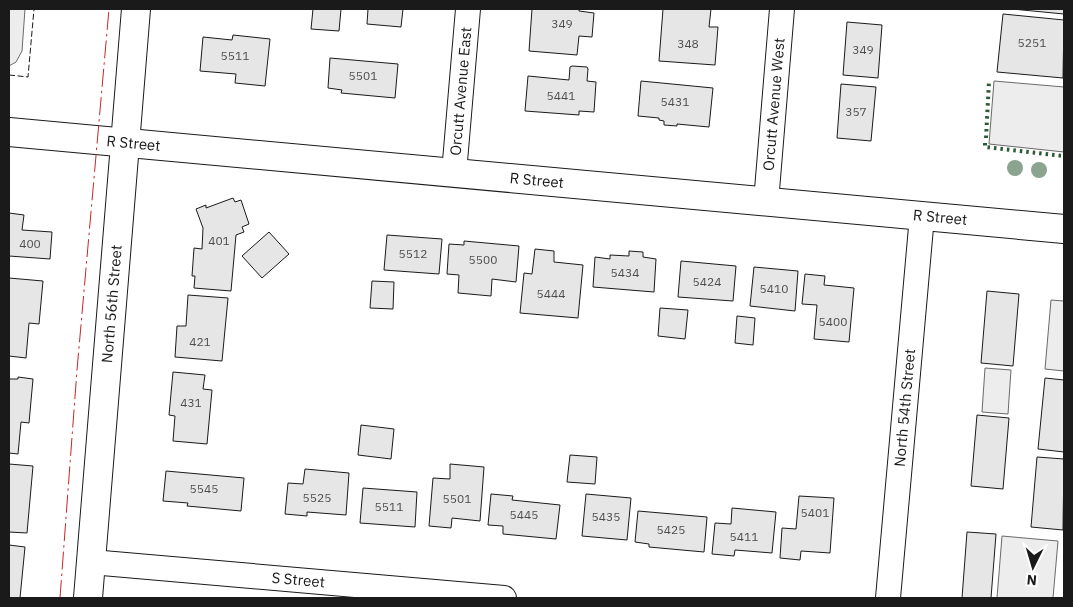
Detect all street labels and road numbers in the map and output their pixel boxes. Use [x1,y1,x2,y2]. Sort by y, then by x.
street label: Orcutt Avenue East [446,26,475,156]
street label: Orcutt Avenue West [759,37,789,172]
street label: R Street [106,131,161,155]
street label: R Street [509,168,565,192]
street label: R Street [912,205,968,229]
street label: North 56th Street [97,244,126,364]
street label: North 54th Street [890,348,919,468]
street label: S Street [271,568,326,591]

